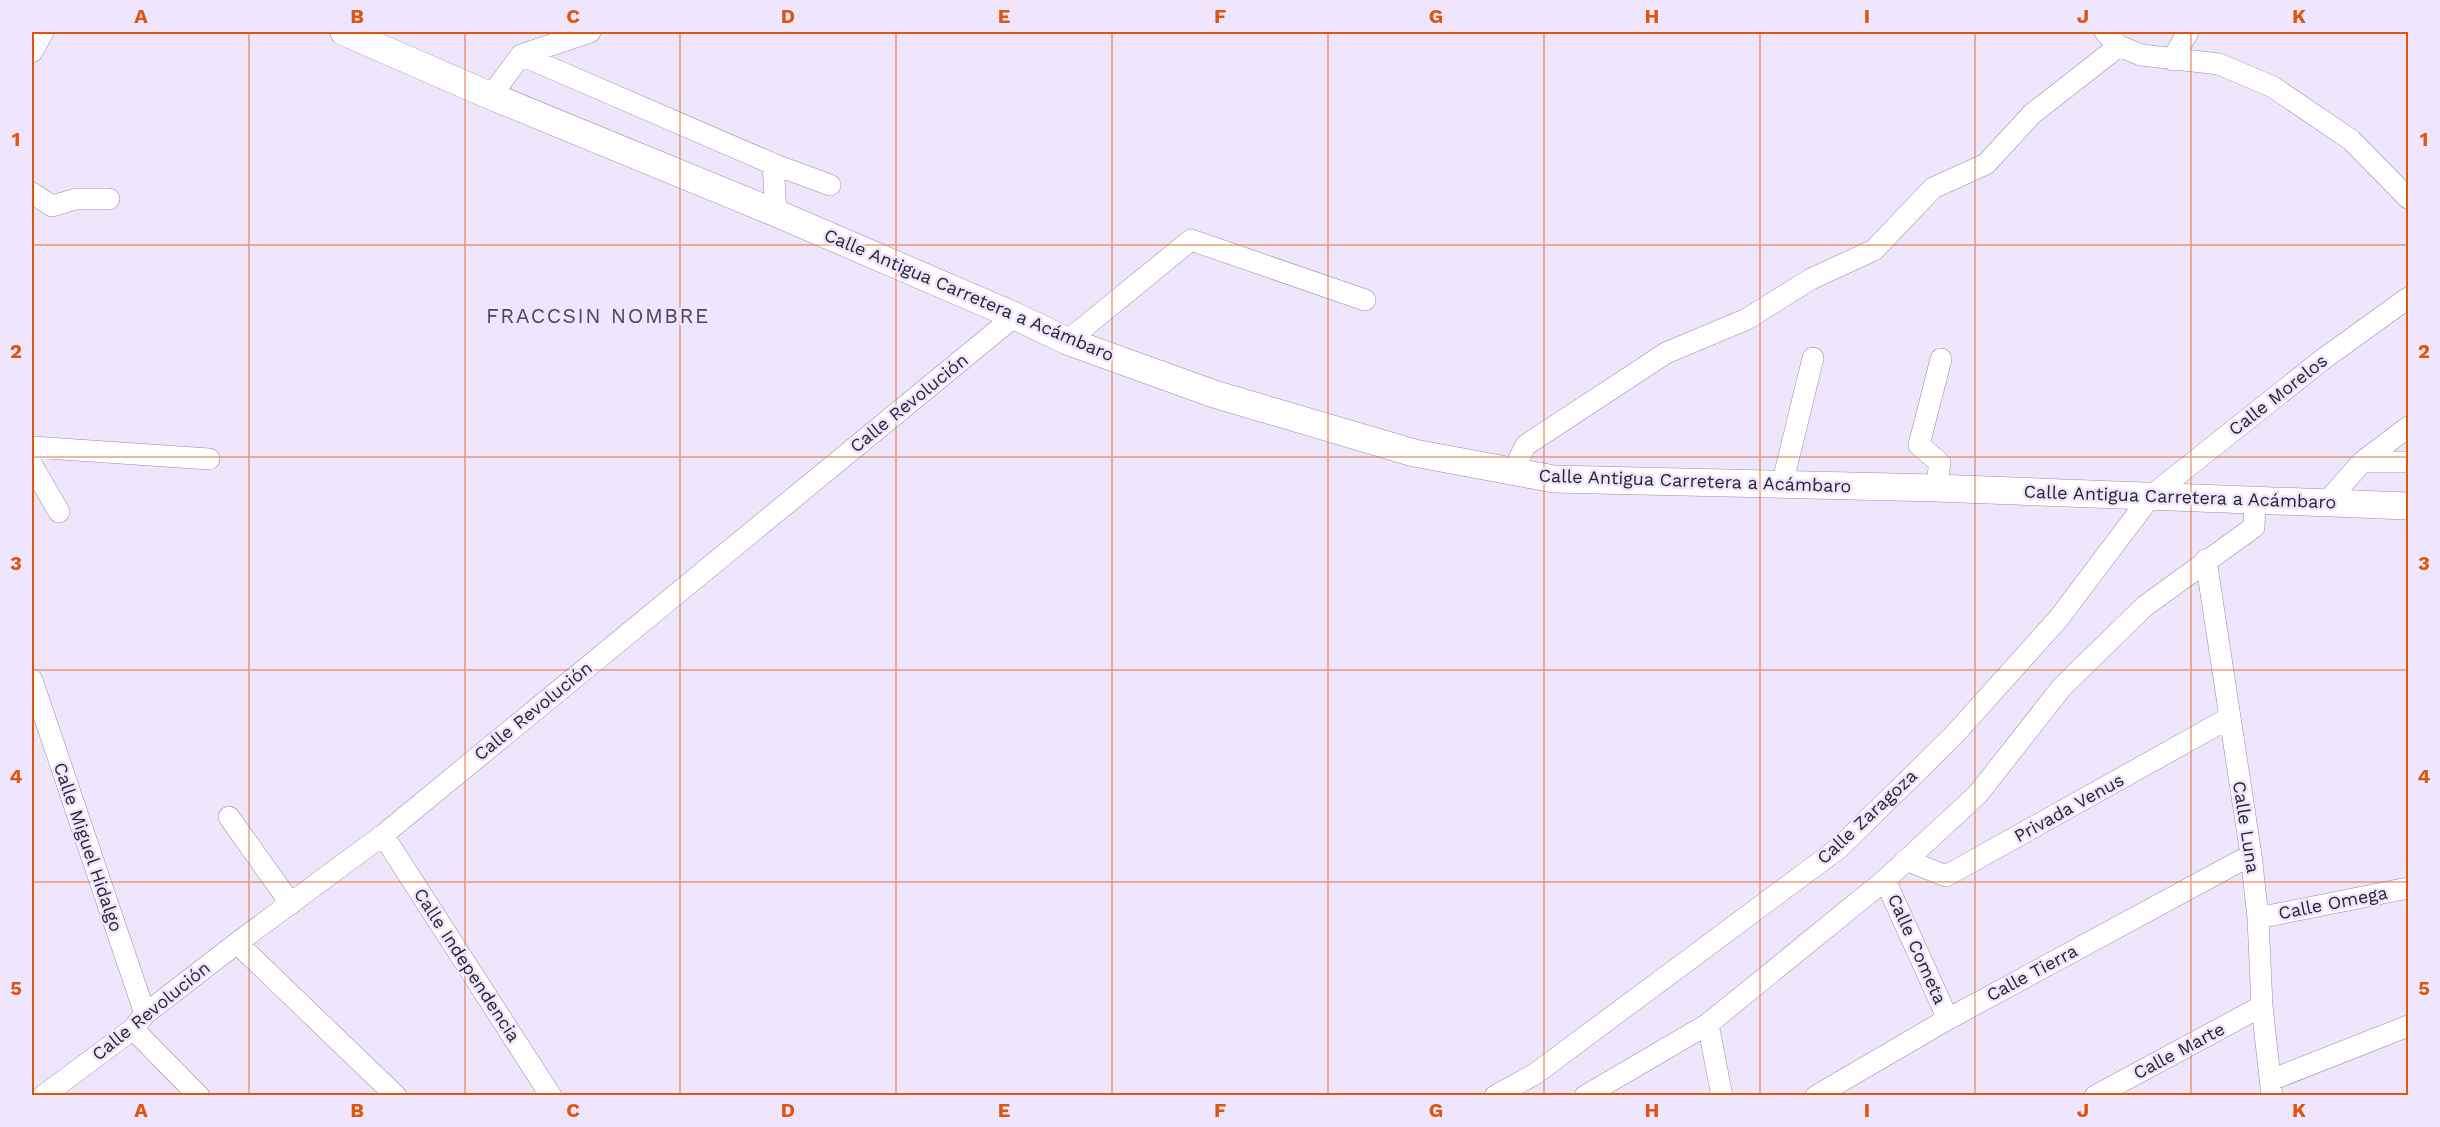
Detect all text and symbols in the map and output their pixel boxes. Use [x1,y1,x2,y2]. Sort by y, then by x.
text: A [134,4,148,28]
text: B [350,4,364,28]
text: C [566,4,580,28]
text: D [781,4,795,28]
text: E [998,4,1010,28]
text: F [1214,4,1226,28]
text: G [1429,4,1443,28]
text: H [1645,4,1659,28]
text: I [1864,4,1870,28]
text: J [2077,4,2089,28]
text: K [2292,4,2306,28]
text: 1 [12,127,20,151]
text: 1 [2420,127,2428,151]
street label: Calle Antigua Carretera a Acámbaro [821,224,1117,365]
district label: FRACCSIN NOMBRE [486,303,710,328]
text: 2 [10,339,22,363]
text: 2 [2418,339,2430,363]
street label: Calle Revolución [846,349,972,457]
street label: Calle Morelos [2224,350,2331,440]
street label: Calle Antigua Carretera a Acámbaro [1538,465,1852,496]
street label: Calle Antigua Carretera a Acámbaro [2023,481,2337,512]
text: 3 [10,551,22,575]
text: 3 [2418,551,2430,575]
street label: Calle Revolución [470,657,596,765]
street label: Calle Miguel Hidalgo [50,759,127,934]
text: 4 [10,764,23,788]
text: 4 [2418,764,2431,788]
street label: Calle Zaragoza [1812,765,1921,868]
street label: Privada Venus [2010,769,2127,846]
street label: Calle Luna [2229,779,2264,875]
street label: Calle Omega [2277,882,2389,923]
street label: Calle Independencia [410,884,525,1045]
street label: Calle Cometa [1884,891,1951,1007]
street label: Calle Tierra [1983,940,2081,1005]
street label: Calle Revolución [88,957,214,1065]
text: 5 [10,976,22,1000]
text: 5 [2418,976,2430,1000]
street label: Calle Marte [2130,1018,2228,1083]
text: A [134,1098,148,1122]
text: B [350,1098,364,1122]
text: C [566,1098,580,1122]
text: D [781,1098,795,1122]
text: E [998,1098,1010,1122]
text: F [1214,1098,1226,1122]
text: G [1429,1098,1443,1122]
text: H [1645,1098,1659,1122]
text: I [1864,1098,1870,1122]
text: J [2077,1098,2089,1122]
text: K [2292,1098,2306,1122]

